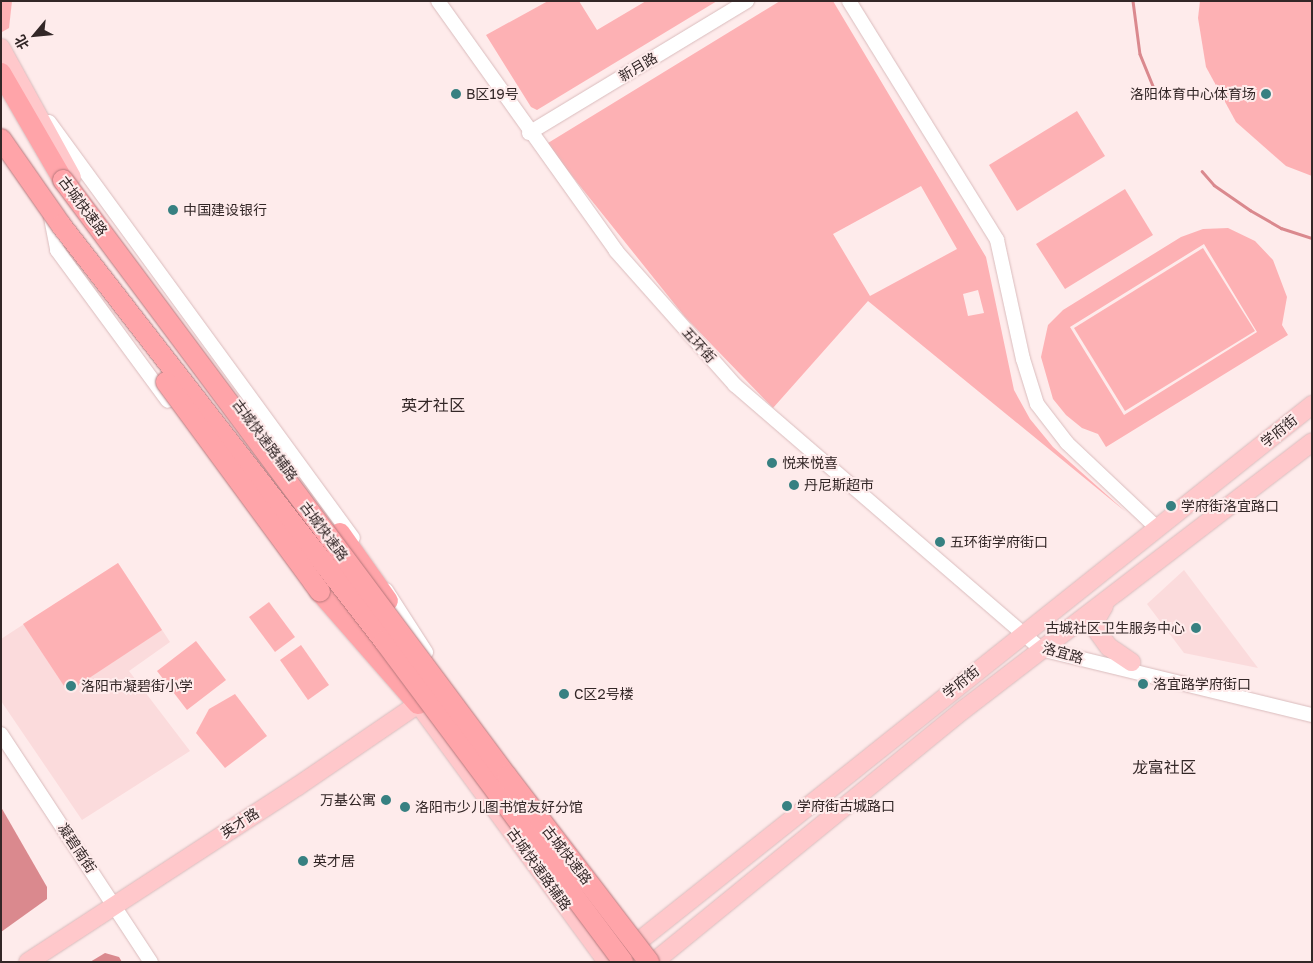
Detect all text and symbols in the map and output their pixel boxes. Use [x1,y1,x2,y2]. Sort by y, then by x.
north arrow [10,10,60,60]
text: 北 [11,32,32,52]
street label: 新月路 [616,49,660,85]
place label: B区19号 [466,86,519,102]
place label: 洛阳体育中心体育场 [1130,86,1256,102]
marker: B区19号 [450,88,462,100]
marker: 洛阳体育中心体育场 [1260,88,1272,100]
street label: 古城快速路 [55,173,111,239]
place label: 中国建设银行 [183,202,267,218]
marker: 中国建设银行 [167,204,179,216]
street label: 五环街 [679,324,719,366]
district label: 英才社区 [401,395,465,415]
street label: 古城快速路辅路 [229,396,301,484]
street label: 学府街 [1257,411,1301,451]
place label: 悦来悦喜 [782,455,838,471]
marker: 悦来悦喜 [766,457,778,469]
place label: 丹尼斯超市 [804,477,874,493]
marker: 丹尼斯超市 [788,479,800,491]
street label: 古城快速路 [296,498,352,564]
place label: 学府街洛宜路口 [1181,498,1279,514]
marker: 学府街洛宜路口 [1165,500,1177,512]
place label: 五环街学府街口 [950,534,1048,550]
marker: 五环街学府街口 [934,536,946,548]
place label: 古城社区卫生服务中心 [1045,620,1185,636]
marker: 古城社区卫生服务中心 [1189,621,1203,635]
street label: 洛宜路 [1040,639,1086,667]
street label: 学府街 [939,662,983,702]
place label: 洛宜路学府街口 [1153,676,1251,692]
place label: 洛阳市凝碧街小学 [81,678,193,694]
marker: 洛宜路学府街口 [1137,678,1149,690]
marker: 洛阳市凝碧街小学 [65,680,77,692]
place label: C区2号楼 [574,686,634,702]
marker: C区2号楼 [558,688,570,700]
district label: 龙富社区 [1132,757,1196,777]
place label: 万基公寓 [320,792,376,808]
marker: 万基公寓 [380,794,392,806]
place label: 学府街古城路口 [797,798,895,814]
place label: 洛阳市少儿图书馆友好分馆 [415,799,583,815]
marker: 学府街古城路口 [781,800,793,812]
marker: 洛阳市少儿图书馆友好分馆 [399,801,411,813]
street label: 英才路 [218,805,262,841]
street label: 凝碧南街 [54,820,100,876]
street label: 古城快速路 [539,822,595,888]
street label: 古城快速路辅路 [503,824,575,914]
place label: 英才居 [313,853,355,869]
marker: 英才居 [297,855,309,867]

